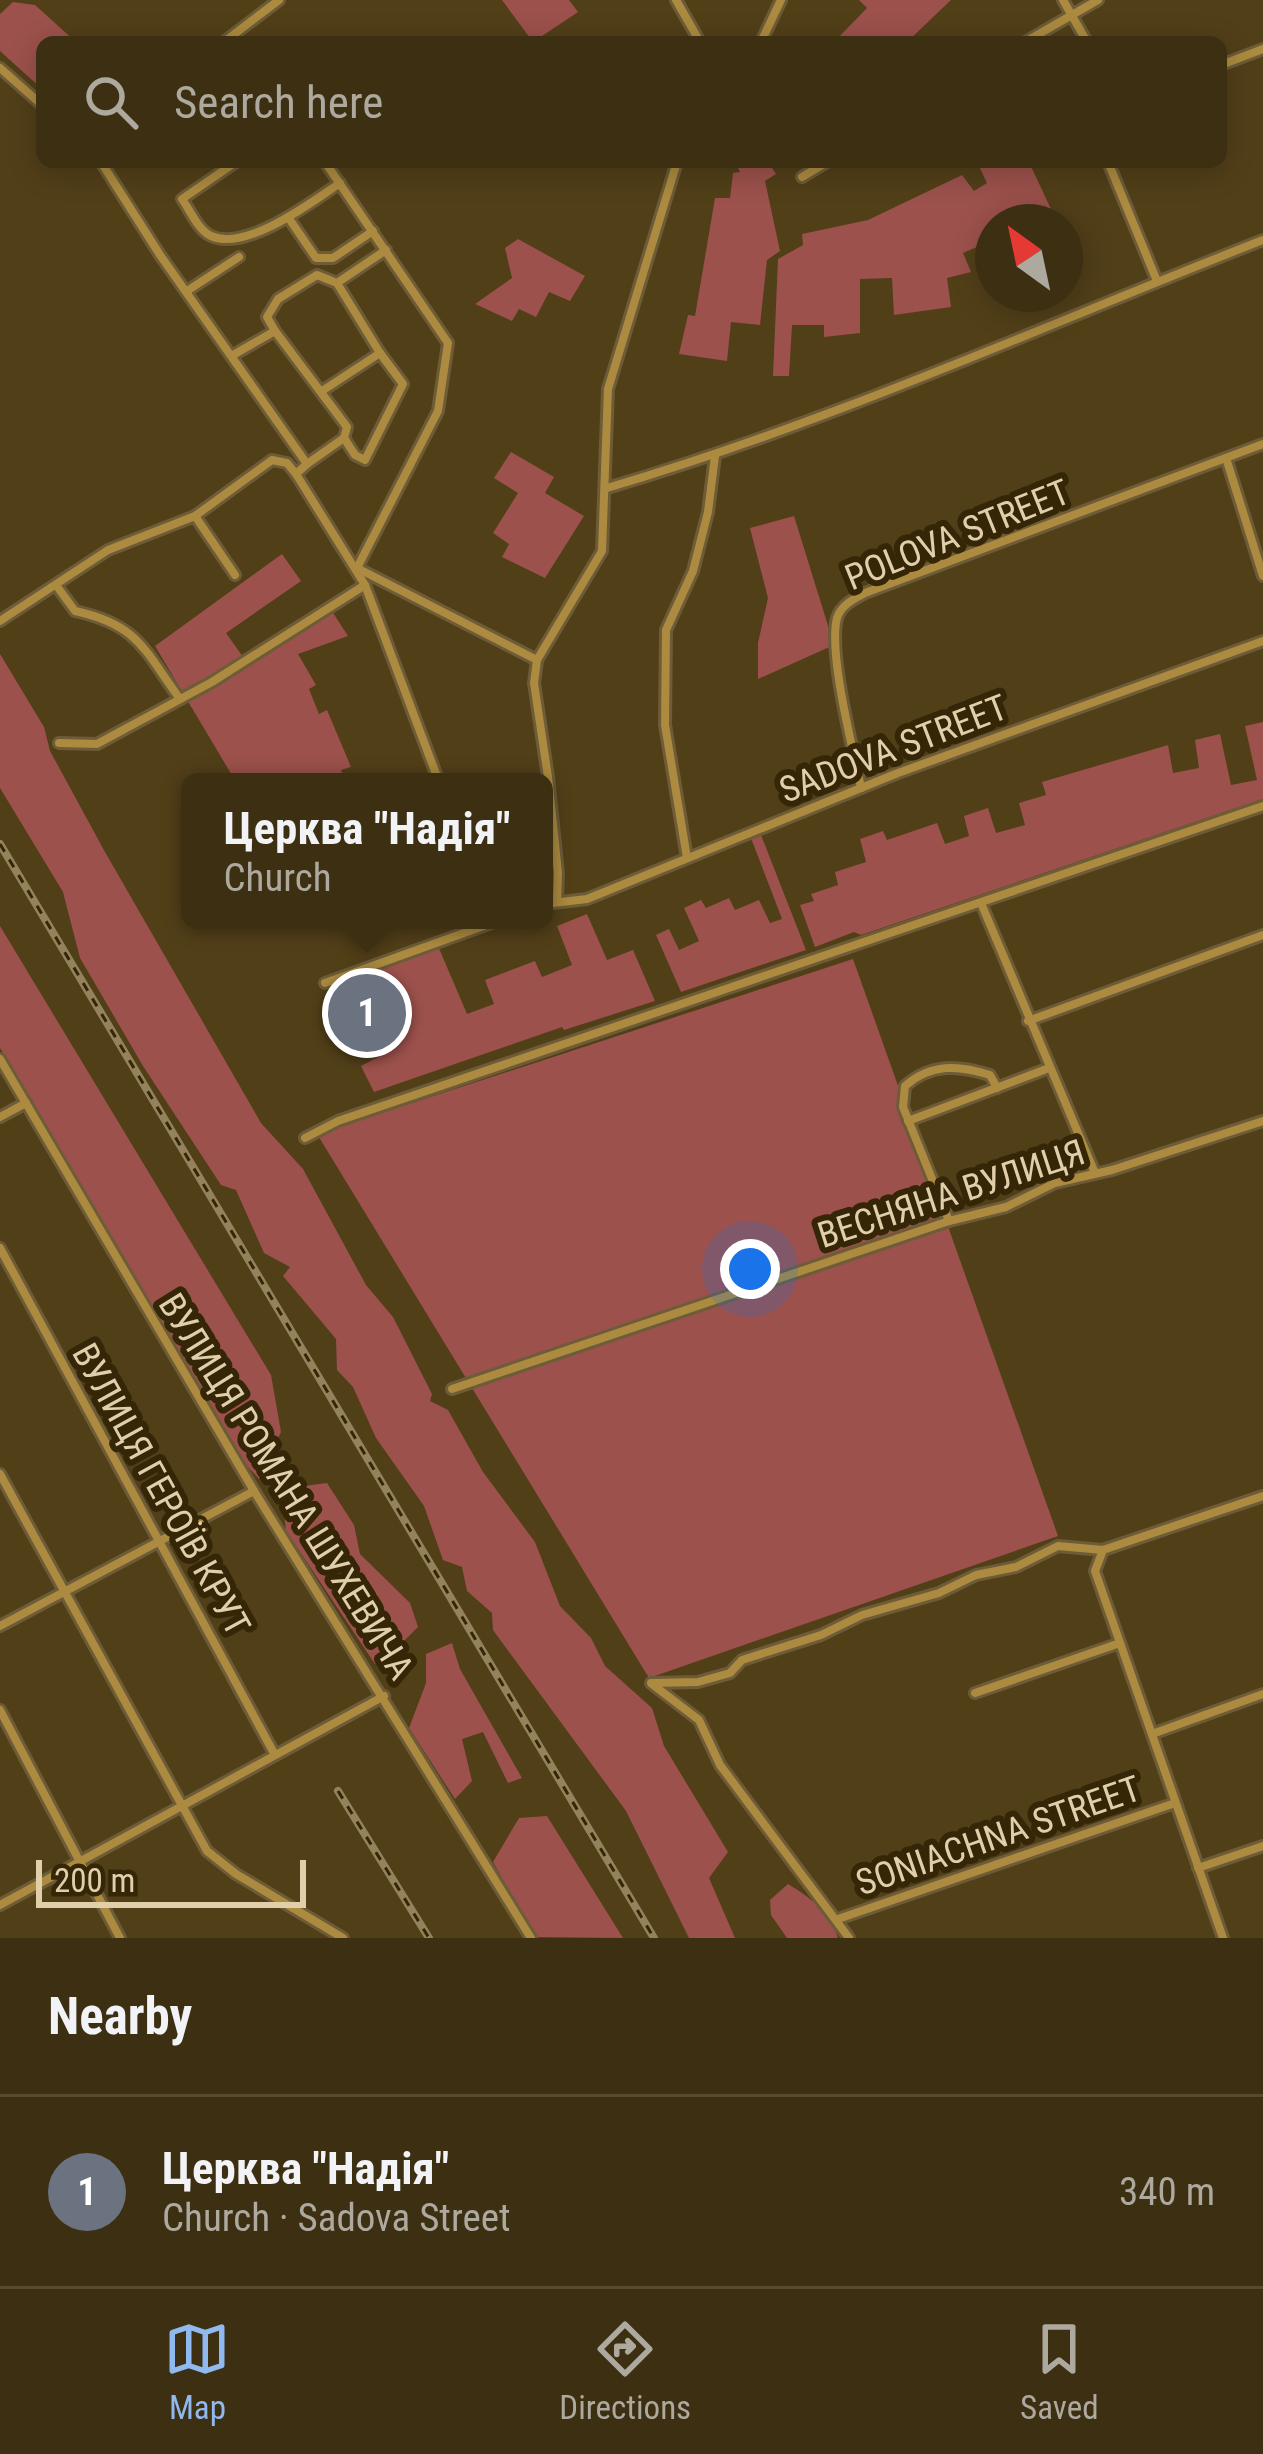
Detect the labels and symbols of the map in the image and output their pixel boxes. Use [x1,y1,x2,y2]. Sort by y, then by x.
north arrow [975,204,1083,312]
street label: POLOVA STREET [839,471,1076,599]
street label: SADOVA STREET [774,686,1013,812]
pin: 1 [328,968,406,1058]
street label: ВЕСНЯНА ВУЛИЦЯ [813,1131,1090,1257]
your location [720,1239,780,1299]
street label: ВУЛИЦЯ РОМАНА ШУХЕВИЧА [150,1286,422,1687]
street label: ВУЛИЦЯ ГЕРОЇВ КРУТ [63,1336,259,1643]
street label: SONIACHNA STREET [850,1768,1146,1904]
scale bar [36,1854,306,1907]

